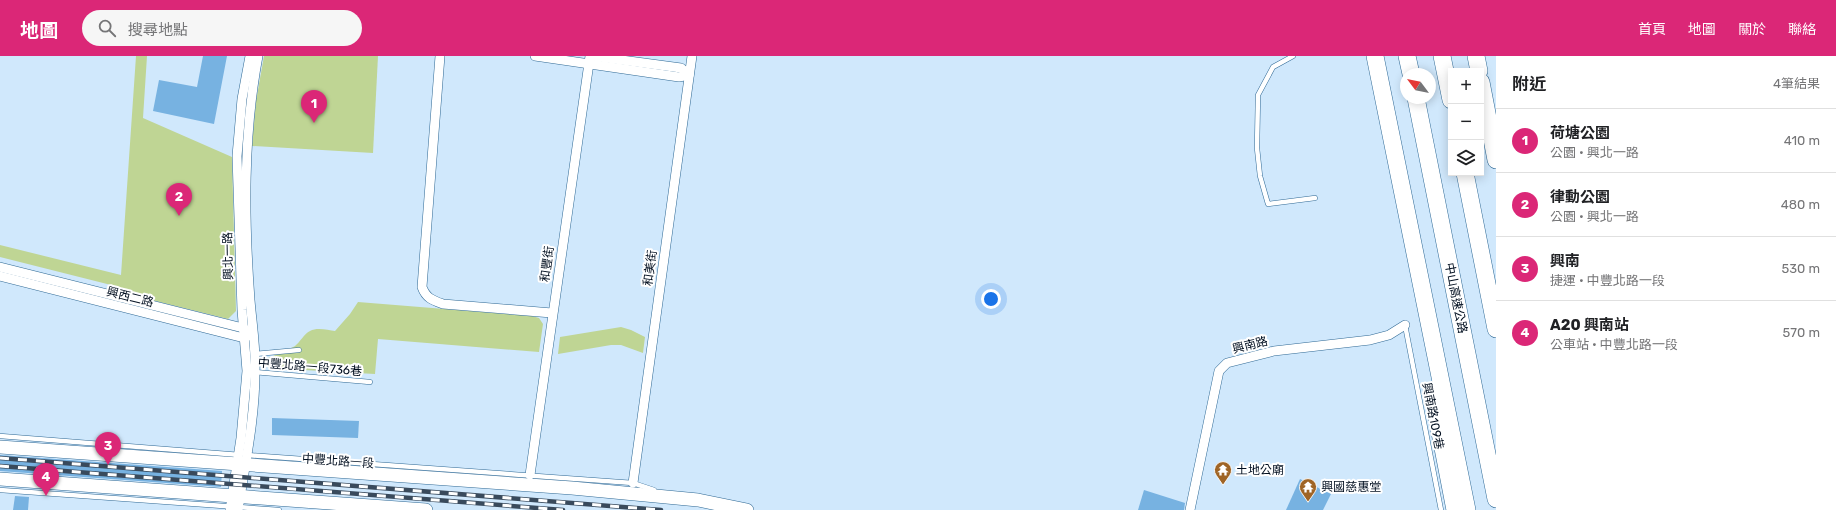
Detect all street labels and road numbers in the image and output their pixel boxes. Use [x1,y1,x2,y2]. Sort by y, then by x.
street label: 興北一路 [221,232,235,280]
street label: 和豐街 [538,245,556,283]
street label: 和美街 [641,249,659,287]
street label: 中山高速公路 [1442,261,1470,335]
street label: 興西二路 [105,284,155,310]
street label: 興南路 [1231,334,1269,356]
street label: 中豐北路一段736巷 [257,355,363,379]
street label: 興南路109巷 [1420,381,1446,451]
street label: 中豐北路一段 [302,452,374,470]

